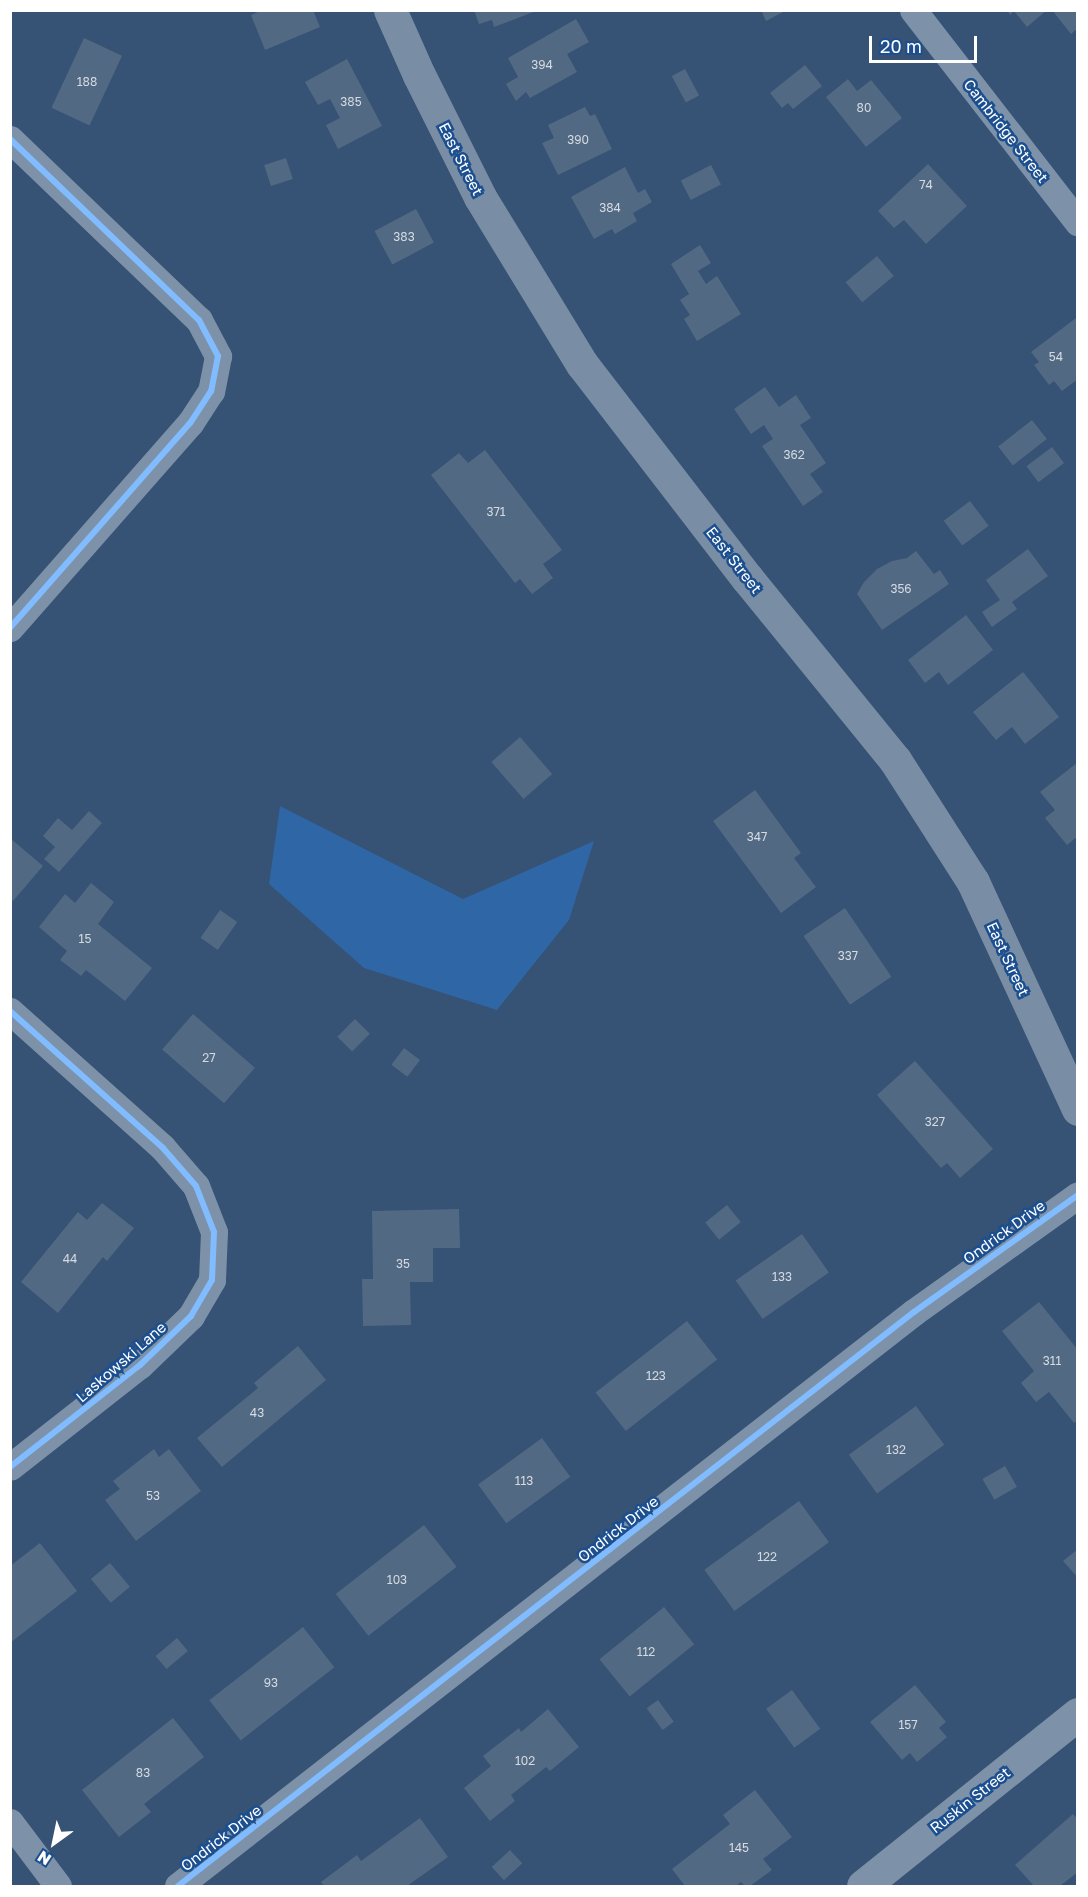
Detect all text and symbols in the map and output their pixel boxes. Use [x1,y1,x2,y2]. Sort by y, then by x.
scale bar [872,24,980,62]
text: 20 m [880,35,922,57]
house number: 394 [531,58,553,72]
house number: 188 [77,75,97,89]
street label: Cambridge Street [960,76,1052,186]
house number: 385 [340,95,362,109]
house number: 80 [857,101,871,115]
street label: East Street [435,119,487,199]
house number: 390 [567,133,589,147]
house number: 74 [919,178,933,192]
house number: 384 [599,201,621,215]
house number: 383 [393,230,415,244]
house number: 54 [1049,350,1063,364]
house number: 362 [783,448,805,462]
house number: 371 [486,505,506,519]
street label: East Street [702,523,766,597]
house number: 356 [890,582,912,596]
house number: 347 [747,830,767,844]
street label: East Street [983,919,1033,999]
house number: 15 [79,932,91,946]
house number: 337 [838,949,858,963]
house number: 27 [202,1051,216,1065]
house number: 327 [925,1115,945,1129]
street label: Ondrick Drive [959,1196,1049,1268]
house number: 44 [63,1252,77,1266]
house number: 35 [396,1257,410,1271]
house number: 133 [772,1270,792,1284]
street label: Laskowski Lane [72,1318,170,1406]
house number: 311 [1043,1354,1061,1368]
house number: 123 [646,1369,666,1383]
house number: 43 [250,1406,264,1420]
house number: 132 [886,1443,906,1457]
house number: 113 [515,1474,533,1488]
house number: 53 [146,1489,160,1503]
street label: Ondrick Drive [574,1492,662,1566]
house number: 122 [757,1550,777,1564]
house number: 103 [387,1573,407,1587]
house number: 112 [637,1645,655,1659]
house number: 93 [264,1676,278,1690]
house number: 157 [898,1718,918,1732]
house number: 102 [515,1754,535,1768]
street label: Ruskin Street [926,1763,1014,1837]
house number: 83 [136,1766,150,1780]
street label: Ondrick Drive [177,1801,265,1875]
north arrow [24,1813,84,1873]
house number: 145 [729,1841,749,1855]
text: N [34,1846,55,1870]

